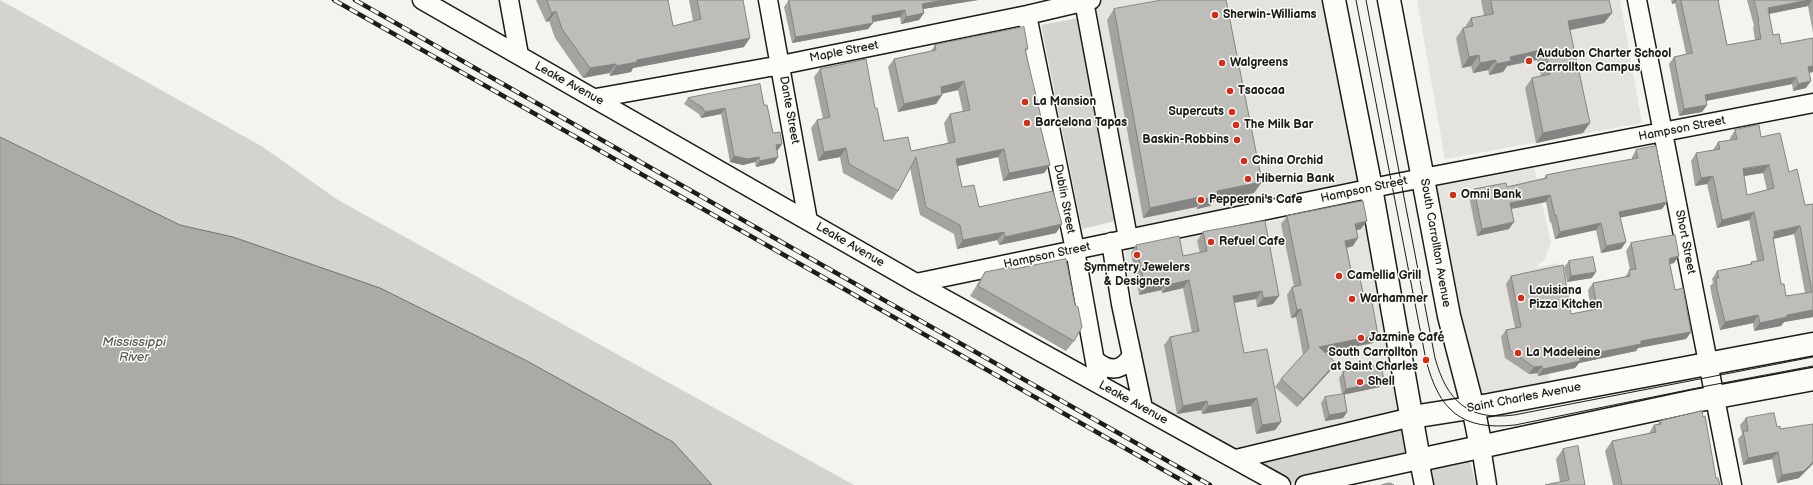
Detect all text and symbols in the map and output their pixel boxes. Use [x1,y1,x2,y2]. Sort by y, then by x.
place label: Sherwin-Williams [1223,8,1317,22]
marker: Sherwin-Williams [1210,10,1220,20]
street label: Maple Street [808,38,880,66]
place label: Audubon Charter School Carrollton Campus [1537,47,1671,75]
place label: Walgreens [1230,56,1288,70]
marker: Audubon Charter School Carrollton Campus [1524,56,1534,66]
marker: Walgreens [1217,58,1227,68]
street label: Leake Avenue [532,59,606,109]
street label: Dante Street [776,75,802,145]
place label: Tsaocaa [1238,84,1285,98]
marker: Tsaocaa [1225,86,1235,96]
place label: La Mansion [1033,95,1096,109]
marker: La Mansion [1020,97,1030,107]
place label: Supercuts [1168,105,1224,119]
marker: Supercuts [1227,107,1237,117]
street label: Hampson Street [1637,114,1727,144]
place label: Barcelona Tapas [1035,116,1127,130]
marker: Barcelona Tapas [1022,118,1032,128]
place label: The Milk Bar [1244,118,1313,132]
marker: The Milk Bar [1231,120,1241,130]
place label: Baskin-Robbins [1142,133,1229,147]
marker: Baskin-Robbins [1232,135,1242,145]
place label: China Orchid [1252,154,1323,168]
marker: China Orchid [1239,156,1249,166]
street label: Dublin Street [1050,163,1078,235]
place label: Hibernia Bank [1256,172,1335,186]
marker: Hibernia Bank [1243,174,1253,184]
street label: Hampson Street [1319,174,1409,206]
street label: South Carrollton Avenue [1417,177,1453,309]
place label: Omni Bank [1461,188,1521,202]
marker: Omni Bank [1448,190,1458,200]
place label: Pepperoni's Cafe [1209,193,1302,207]
marker: Pepperoni's Cafe [1196,195,1206,205]
street label: Short Street [1672,209,1698,275]
street label: Leake Avenue [813,220,887,270]
place label: Refuel Cafe [1219,235,1285,249]
marker: Refuel Cafe [1206,237,1216,247]
street label: Hampson Street [1002,240,1092,272]
marker: Symmetry Jewelers & Designers [1132,250,1142,260]
place label: Symmetry Jewelers & Designers [1084,261,1190,289]
place label: Camellia Grill [1347,269,1421,283]
marker: Camellia Grill [1334,271,1344,281]
place label: Louisiana Pizza Kitchen [1529,284,1602,312]
place label: Warhammer [1360,292,1428,306]
marker: Louisiana Pizza Kitchen [1516,293,1526,303]
marker: Warhammer [1347,294,1357,304]
place label: Jazmine Café [1369,331,1444,345]
marker: Jazmine Café [1356,333,1366,343]
water label: Mississippi River [102,335,166,366]
place label: South Carrollton at Saint Charles [1328,346,1418,374]
place label: La Madeleine [1526,346,1600,360]
marker: La Madeleine [1513,348,1523,358]
marker: South Carrollton at Saint Charles [1421,355,1431,365]
place label: Shell [1368,375,1395,389]
marker: Shell [1355,377,1365,387]
street label: Leake Avenue [1096,378,1170,428]
street label: Saint Charles Avenue [1466,380,1582,416]

